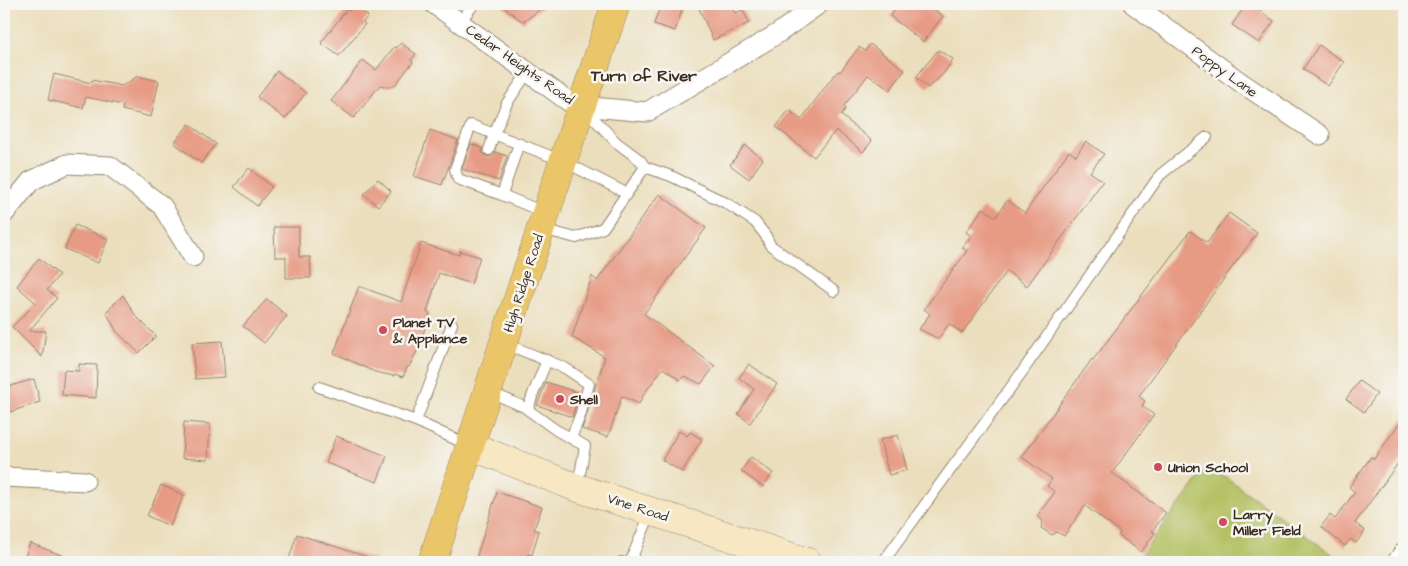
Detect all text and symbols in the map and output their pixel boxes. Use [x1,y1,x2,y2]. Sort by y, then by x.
street label: Cedar Heights Road [461,20,578,110]
street label: Poppy Lane [1187,41,1262,103]
district label: Turn of River [590,65,697,87]
street label: High Ridge Road [499,232,549,335]
place label: Planet TV & Appliance [392,313,468,349]
marker: Planet TV & Appliance [377,324,389,336]
place label: Shell [569,390,599,410]
marker: Shell [554,393,566,405]
place label: Union School [1168,458,1249,478]
marker: Union School [1152,461,1164,473]
street label: Vine Road [605,489,671,527]
place label: Larry Miller Field [1233,505,1302,541]
marker: Larry Miller Field [1217,516,1229,528]

